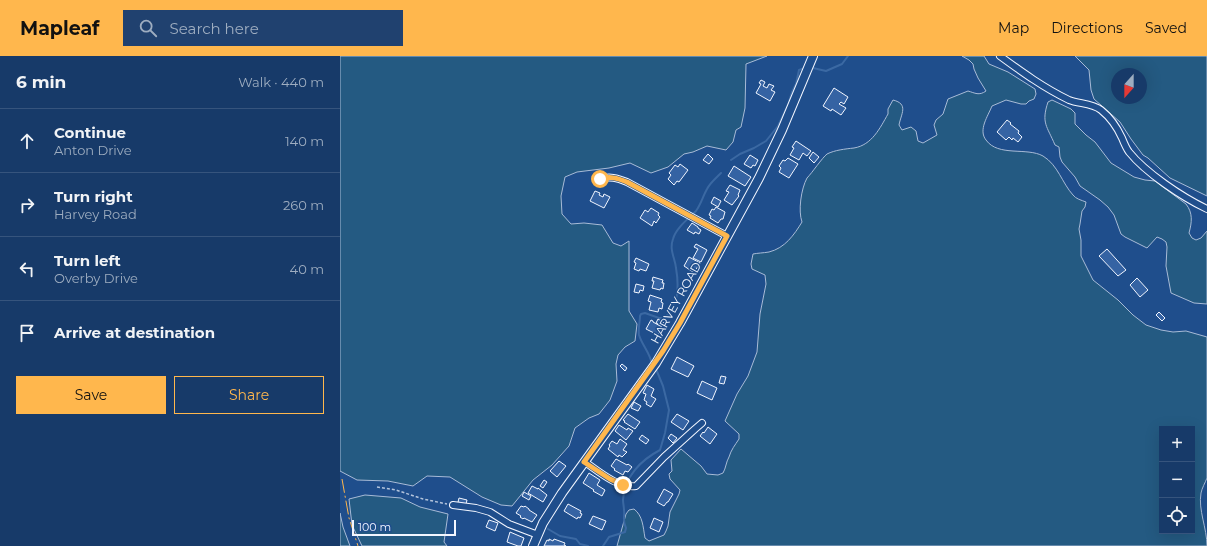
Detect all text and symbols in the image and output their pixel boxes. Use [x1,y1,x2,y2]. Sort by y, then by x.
search box [123,10,403,46]
text: Mapleaf [20,17,99,40]
icon: search [137,17,159,39]
text: Search here [169,19,259,38]
text: Map [998,19,1029,37]
text: Directions [1051,19,1123,37]
text: Saved [1145,19,1187,37]
north arrow [1111,68,1147,104]
text: 6 min [16,72,66,92]
text: Walk · 440 m [238,74,324,90]
text: Continue [54,123,126,142]
icon: ahead [16,130,38,152]
text: 140 m [285,133,324,149]
text: Anton Drive [54,142,132,158]
route start [591,170,609,188]
text: Turn right [54,187,133,206]
icon: right [16,194,38,216]
text: 260 m [283,197,324,213]
text: Harvey Road [54,206,137,222]
text: Turn left [54,251,121,270]
icon: left [16,258,38,280]
street label: HARVEY ROAD [647,259,704,346]
text: 40 m [290,261,324,277]
text: Overby Drive [54,270,138,286]
icon: arrive [16,322,38,344]
text: Arrive at destination [54,323,215,342]
button: Save [16,376,166,414]
button: Share [174,376,324,414]
map controls [1159,426,1195,534]
button: + [1159,426,1195,462]
button: − [1159,462,1195,498]
route end [614,476,632,494]
button: locate [1159,498,1195,534]
scale bar [352,518,456,537]
text: 100 m [358,520,391,534]

